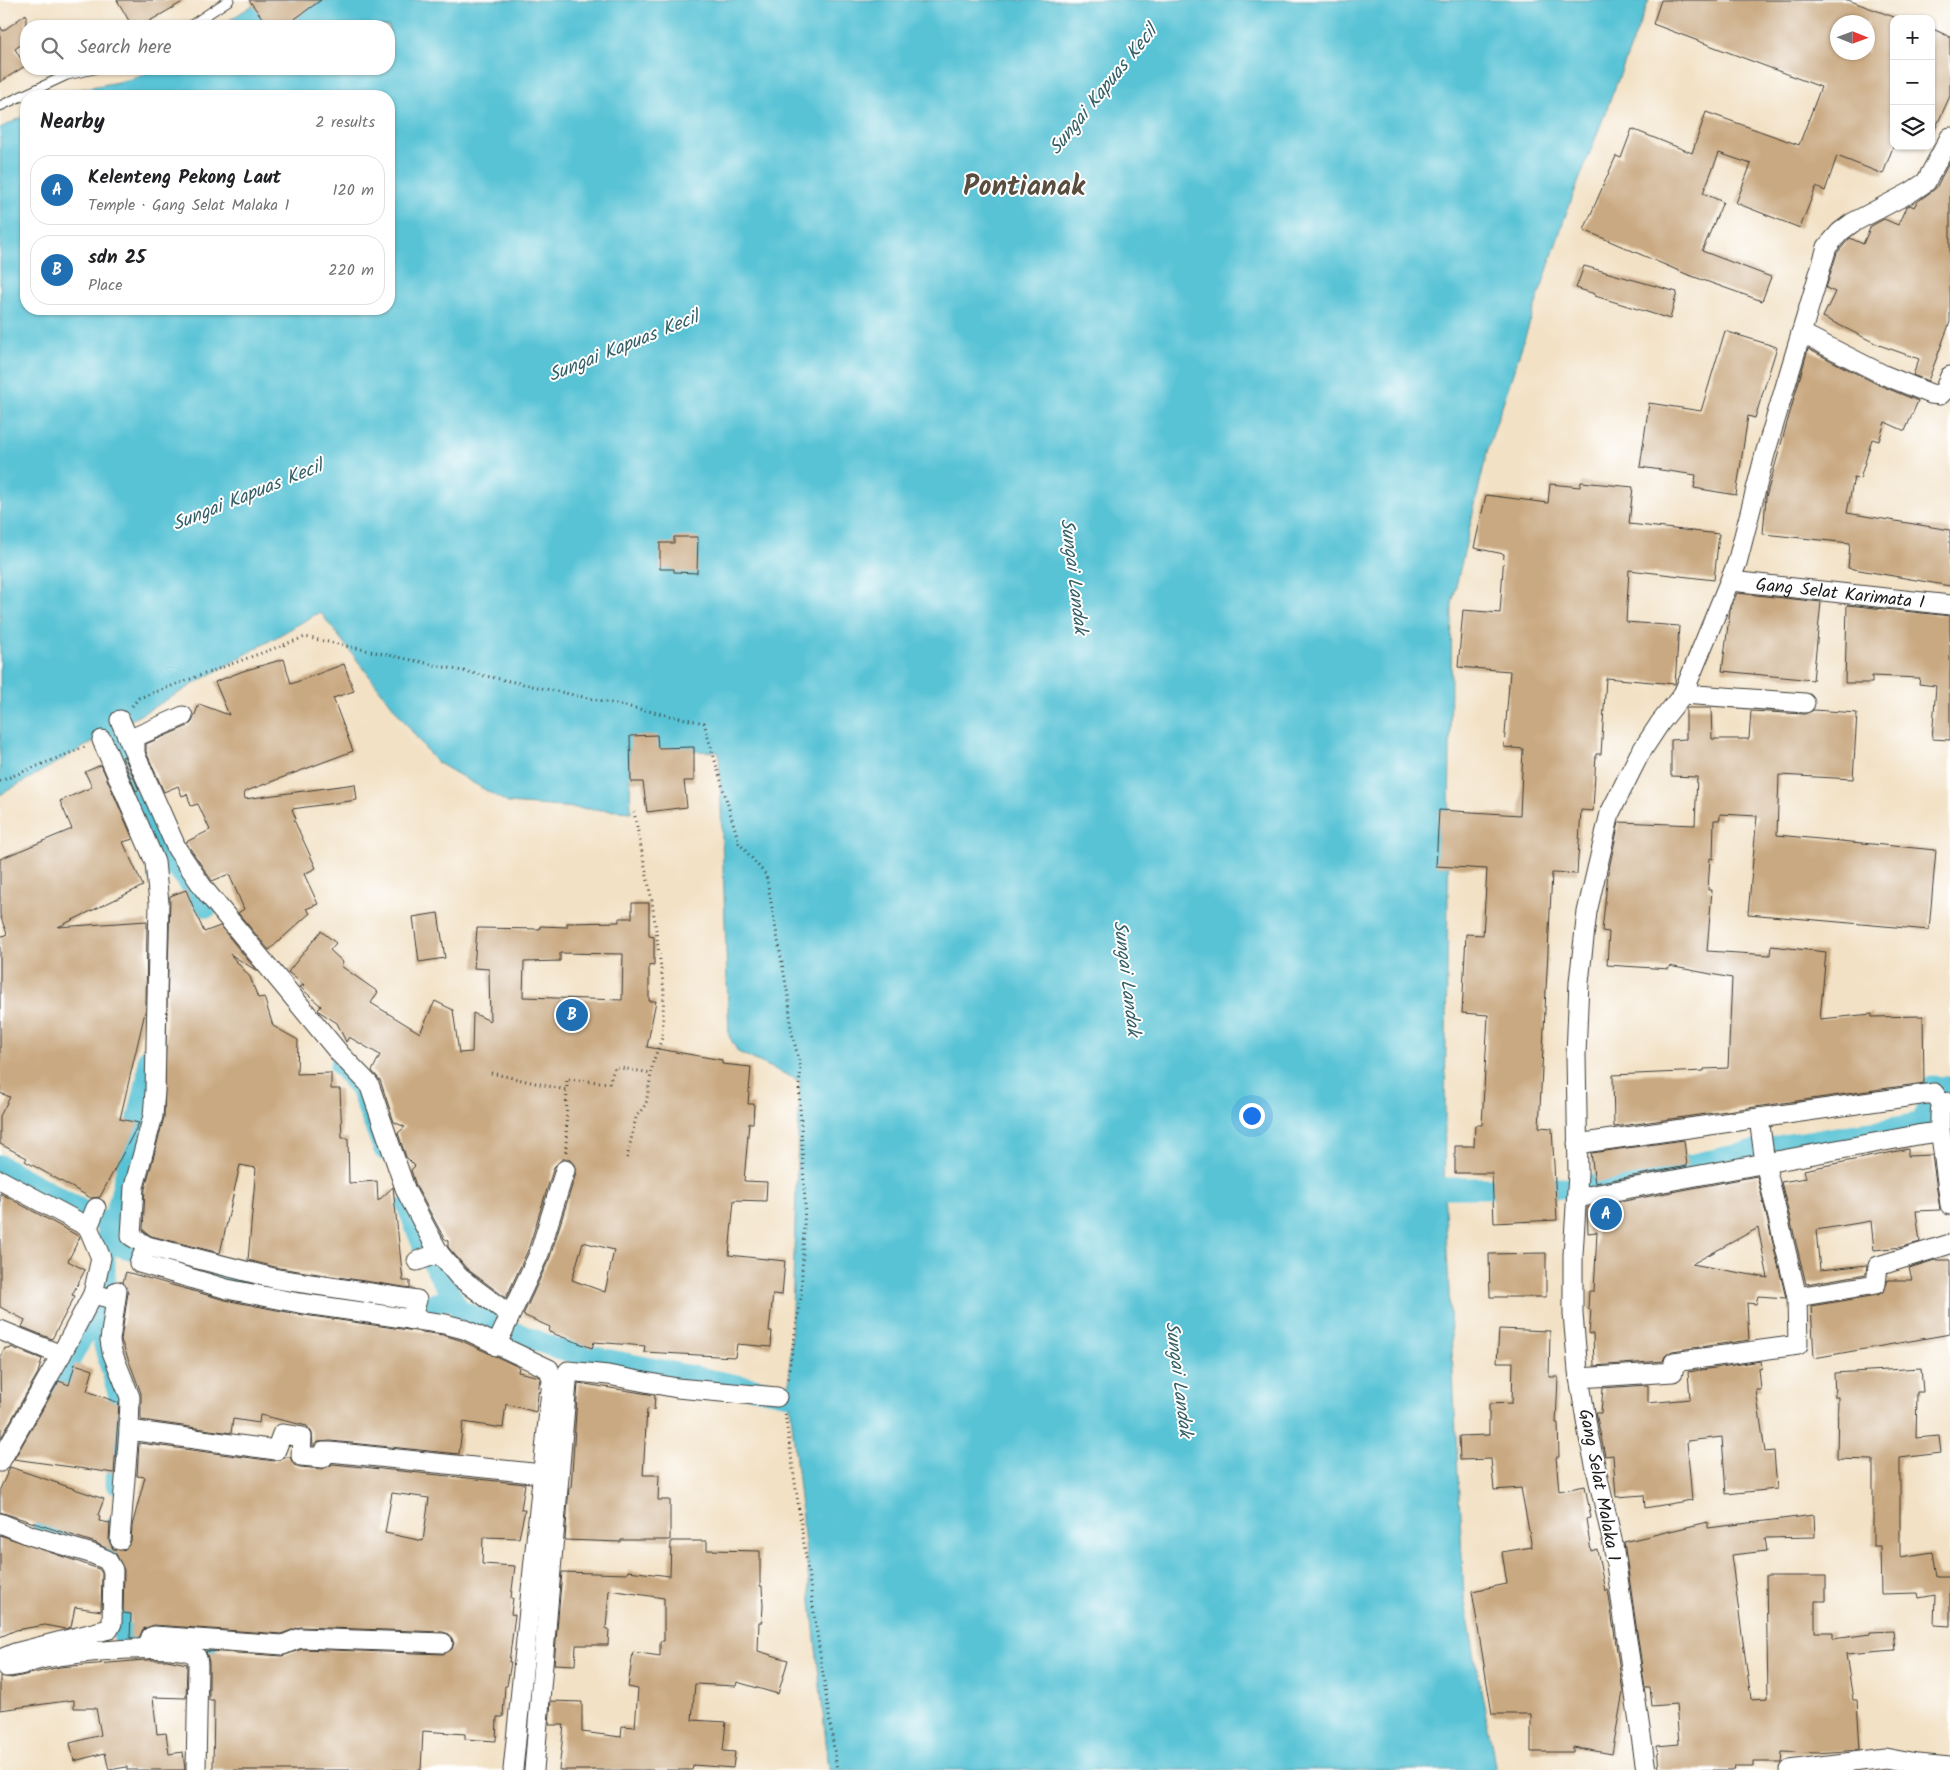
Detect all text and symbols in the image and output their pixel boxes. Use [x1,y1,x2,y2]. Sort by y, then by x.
north arrow [1830,15,1875,60]
map controls [1890,15,1935,150]
button: + [1890,15,1935,60]
water label: Sungai Kapuas Kecil [1042,16,1168,162]
search box [20,20,395,75]
text: Search here [78,33,172,63]
icon: search [38,34,66,62]
button: − [1890,60,1935,105]
button: layers [1890,105,1935,150]
text: Nearby [40,106,105,139]
text: 2 results [315,110,375,135]
text: Kelenteng Pekong Laut [88,163,281,193]
district label: Pontianak [963,165,1086,210]
text: A [52,178,62,203]
text: 120 m [333,178,374,203]
text: Temple · Gang Selat Malaka 1 [88,193,289,218]
text: sdn 25 [88,243,146,273]
text: B [52,258,62,283]
text: 220 m [328,258,374,283]
text: Place [88,273,122,298]
water label: Sungai Kapuas Kecil [544,302,707,391]
water label: Sungai Kapuas Kecil [168,451,331,540]
water label: Sungai Landak [1051,517,1095,639]
street label: Gang Selat Karimata I [1754,571,1926,618]
water label: Sungai Landak [1104,919,1148,1041]
pin: B [556,996,588,1034]
your location [1239,1103,1265,1129]
pin: A [1590,1195,1622,1233]
water label: Sungai Landak [1156,1320,1200,1442]
street label: Gang Selat Malaka 1 [1570,1407,1628,1564]

